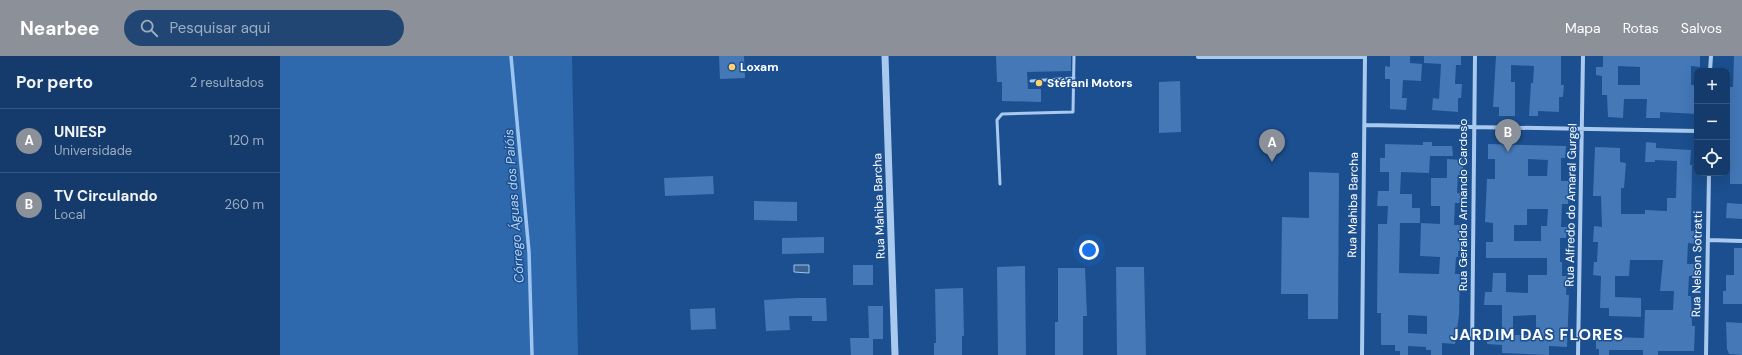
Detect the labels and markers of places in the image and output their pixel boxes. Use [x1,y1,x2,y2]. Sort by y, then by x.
place label: Loxam [740,59,778,75]
marker: Loxam [727,62,737,72]
place label: Stéfani Motors [1047,75,1133,91]
marker: Stéfani Motors [1034,78,1044,88]
pin: B [1495,119,1521,152]
pin: A [1259,129,1285,162]

